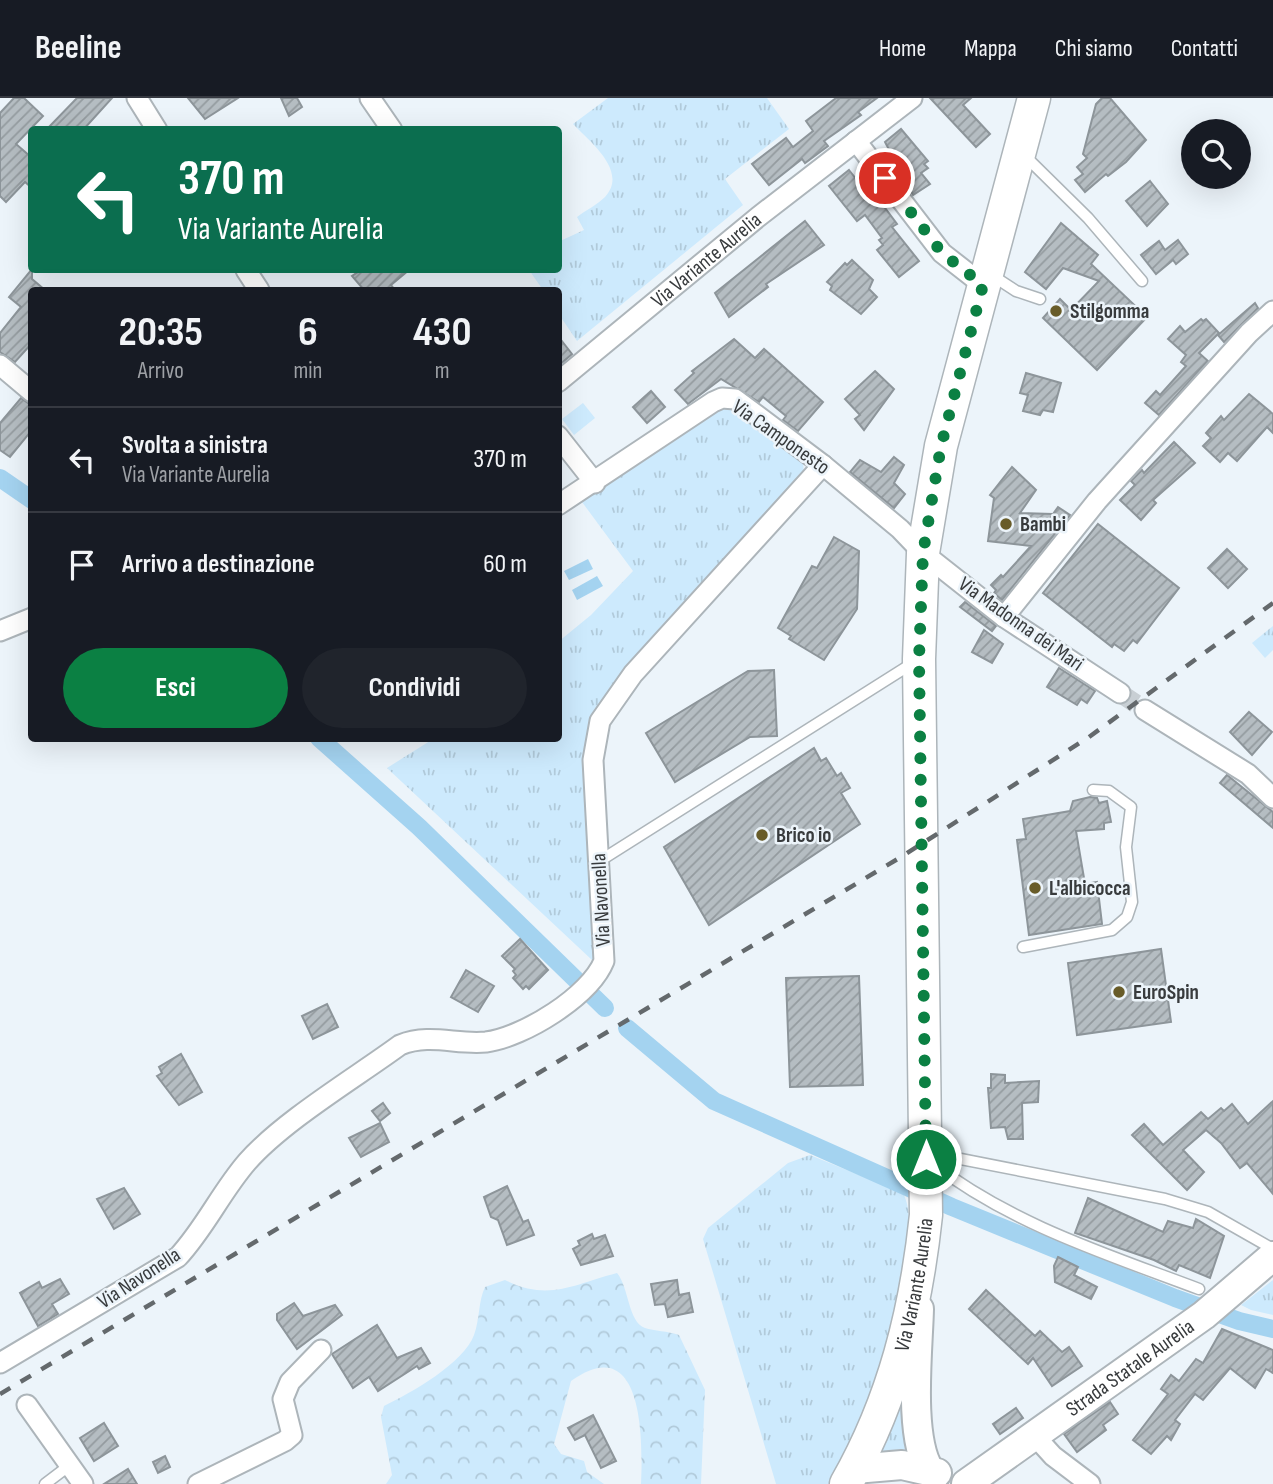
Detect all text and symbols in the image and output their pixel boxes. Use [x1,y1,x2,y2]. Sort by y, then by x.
text: Beeline [35,28,122,68]
text: Home [879,34,926,63]
text: Mappa [964,34,1017,63]
text: Chi siamo [1055,34,1133,63]
text: Contatti [1171,34,1238,63]
map controls [1181,119,1251,189]
button: search [1181,119,1251,189]
pin [855,148,915,208]
text: 370 m [178,150,285,209]
icon: left [63,154,154,245]
icon: arrive [866,159,904,197]
street label: Via Variante Aurelia [646,207,766,312]
text: Via Variante Aurelia [178,210,384,249]
place label: Stilgomma [1070,299,1149,324]
marker: Stilgomma [1048,303,1064,319]
text: 20:35 [119,307,203,358]
text: 6 [298,307,318,358]
text: 430 [413,307,471,358]
text: Arrivo [138,357,184,385]
text: min [294,357,322,385]
text: m [435,357,450,385]
street label: Via Camponesto [727,394,835,480]
text: Svolta a sinistra [122,430,268,461]
icon: left [63,441,101,479]
text: 370 m [473,444,527,475]
text: Via Variante Aurelia [122,461,270,489]
place label: Bambi [1020,512,1066,537]
marker: Bambi [998,516,1014,532]
icon: arrive [63,546,101,584]
text: Arrivo a destinazione [122,549,315,580]
text: 60 m [483,549,527,580]
street label: Via Madonna dei Mari [954,572,1088,676]
button: Esci [63,648,288,728]
button: Condividi [302,648,527,728]
place label: Brico io [776,823,831,848]
marker: Brico io [754,827,770,843]
street label: Via Navonella [586,853,616,947]
place label: L'albicocca [1049,876,1131,901]
marker: L'albicocca [1027,880,1043,896]
place label: EuroSpin [1133,980,1199,1005]
marker: EuroSpin [1111,984,1127,1000]
position arrow [889,1122,963,1196]
street label: Via Variante Aurelia [889,1217,938,1354]
street label: Via Navonella [93,1242,185,1314]
street label: Strada Statale Aurelia [1061,1314,1199,1422]

